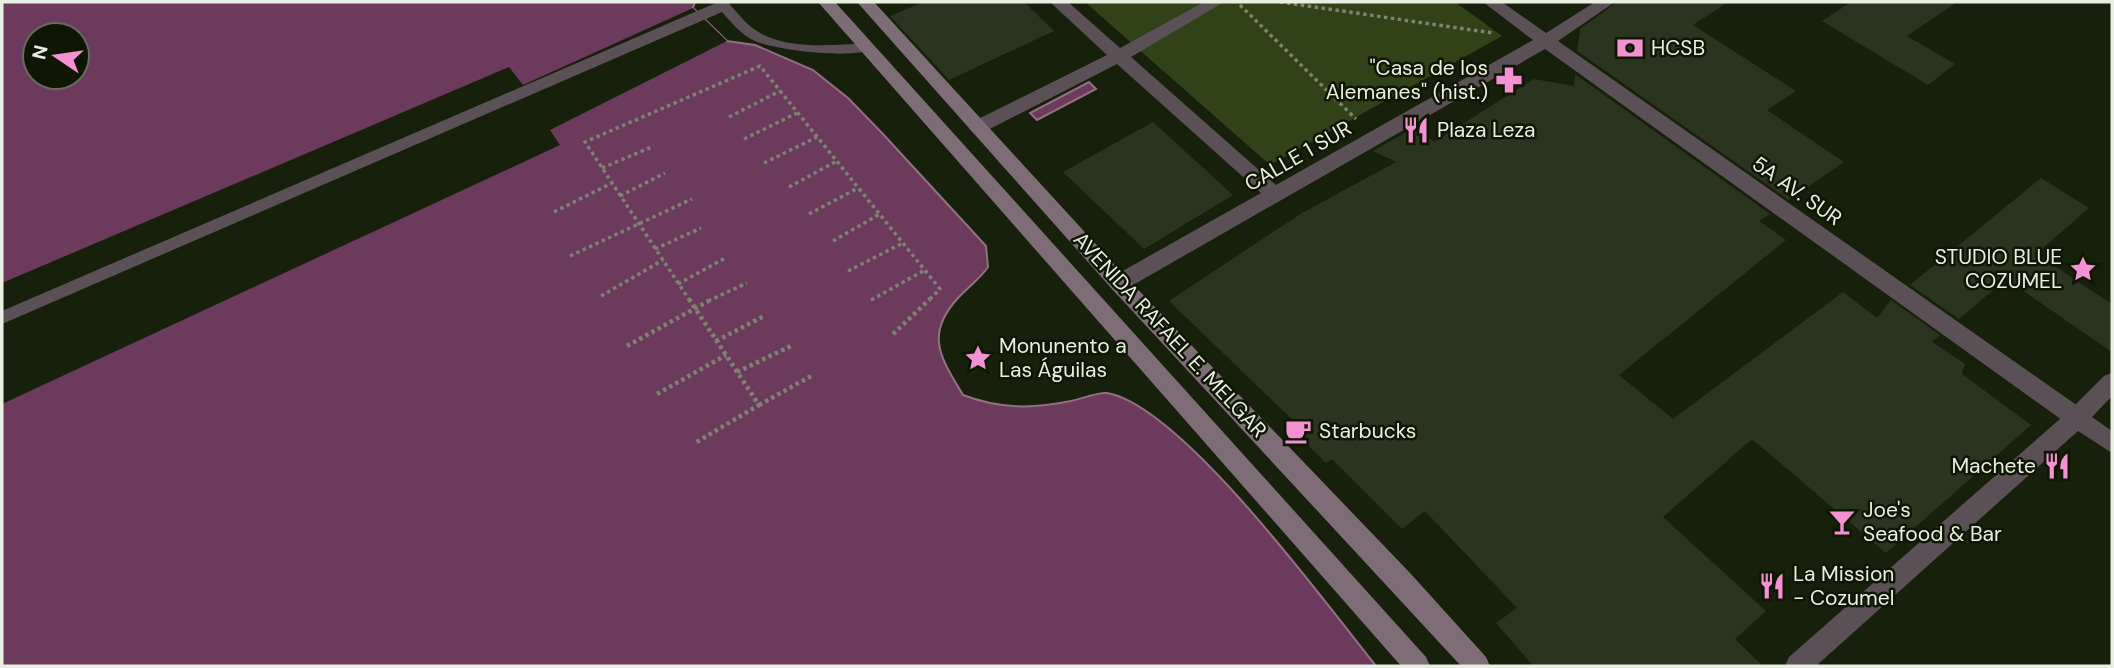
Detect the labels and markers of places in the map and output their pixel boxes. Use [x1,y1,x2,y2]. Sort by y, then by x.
bank icon: HCSB [1615,33,1645,63]
place label: HCSB [1651,34,1705,62]
place label: "Casa de los Alemanes" (hist.) [1326,54,1488,106]
pharmacy icon: "Casa de los Alemanes" (hist.) [1494,65,1524,95]
restaurant icon: Plaza Leza [1401,115,1431,145]
place label: Plaza Leza [1437,116,1536,144]
place label: STUDIO BLUE COZUMEL [1935,243,2062,295]
place icon: STUDIO BLUE COZUMEL [2068,254,2098,284]
place label: Monunento a Las Águilas [999,332,1127,384]
place icon: Monunento a Las Águilas [963,343,993,373]
cafe icon: Starbucks [1283,416,1313,446]
place label: Starbucks [1319,417,1416,445]
restaurant icon: Machete [2042,451,2072,481]
place label: Machete [1951,452,2036,480]
place label: Joe's Seafood & Bar [1863,496,2002,548]
bar icon: Joe's Seafood & Bar [1827,507,1857,537]
place label: La Mission - Cozumel [1793,560,1894,612]
restaurant icon: La Mission - Cozumel [1757,571,1787,601]

